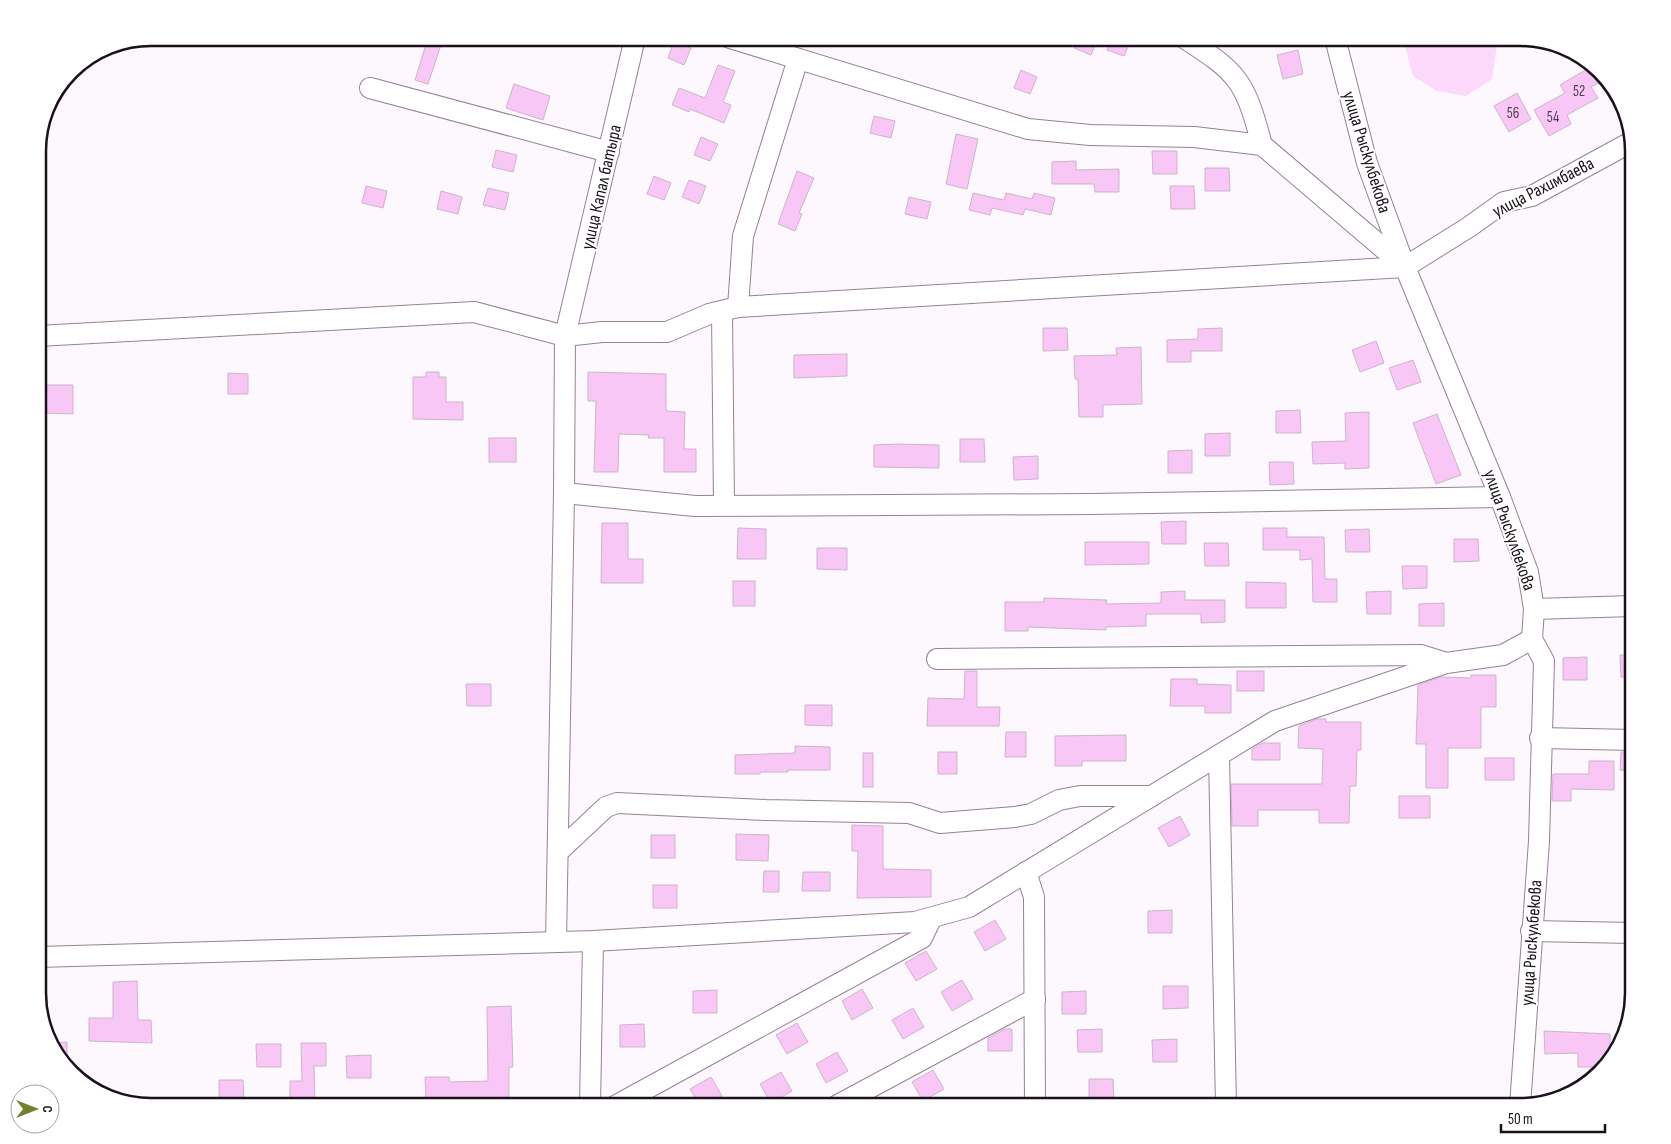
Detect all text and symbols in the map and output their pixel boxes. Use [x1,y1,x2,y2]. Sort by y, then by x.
house number: 52 [1573,82,1585,101]
street label: улица Рыскулбекова [1338,89,1395,216]
house number: 56 [1507,104,1519,123]
house number: 54 [1547,108,1559,127]
street label: улица Капал батыра [577,123,626,252]
street label: улица Рахимбаева [1489,153,1598,222]
street label: улица Рыскулбекова [1479,467,1540,593]
street label: улица Рыскулбекова [1517,879,1546,1007]
north arrow [10,1084,60,1134]
scale bar [1501,1102,1605,1134]
text: С [39,1105,56,1113]
text: 50 m [1508,1110,1533,1129]

